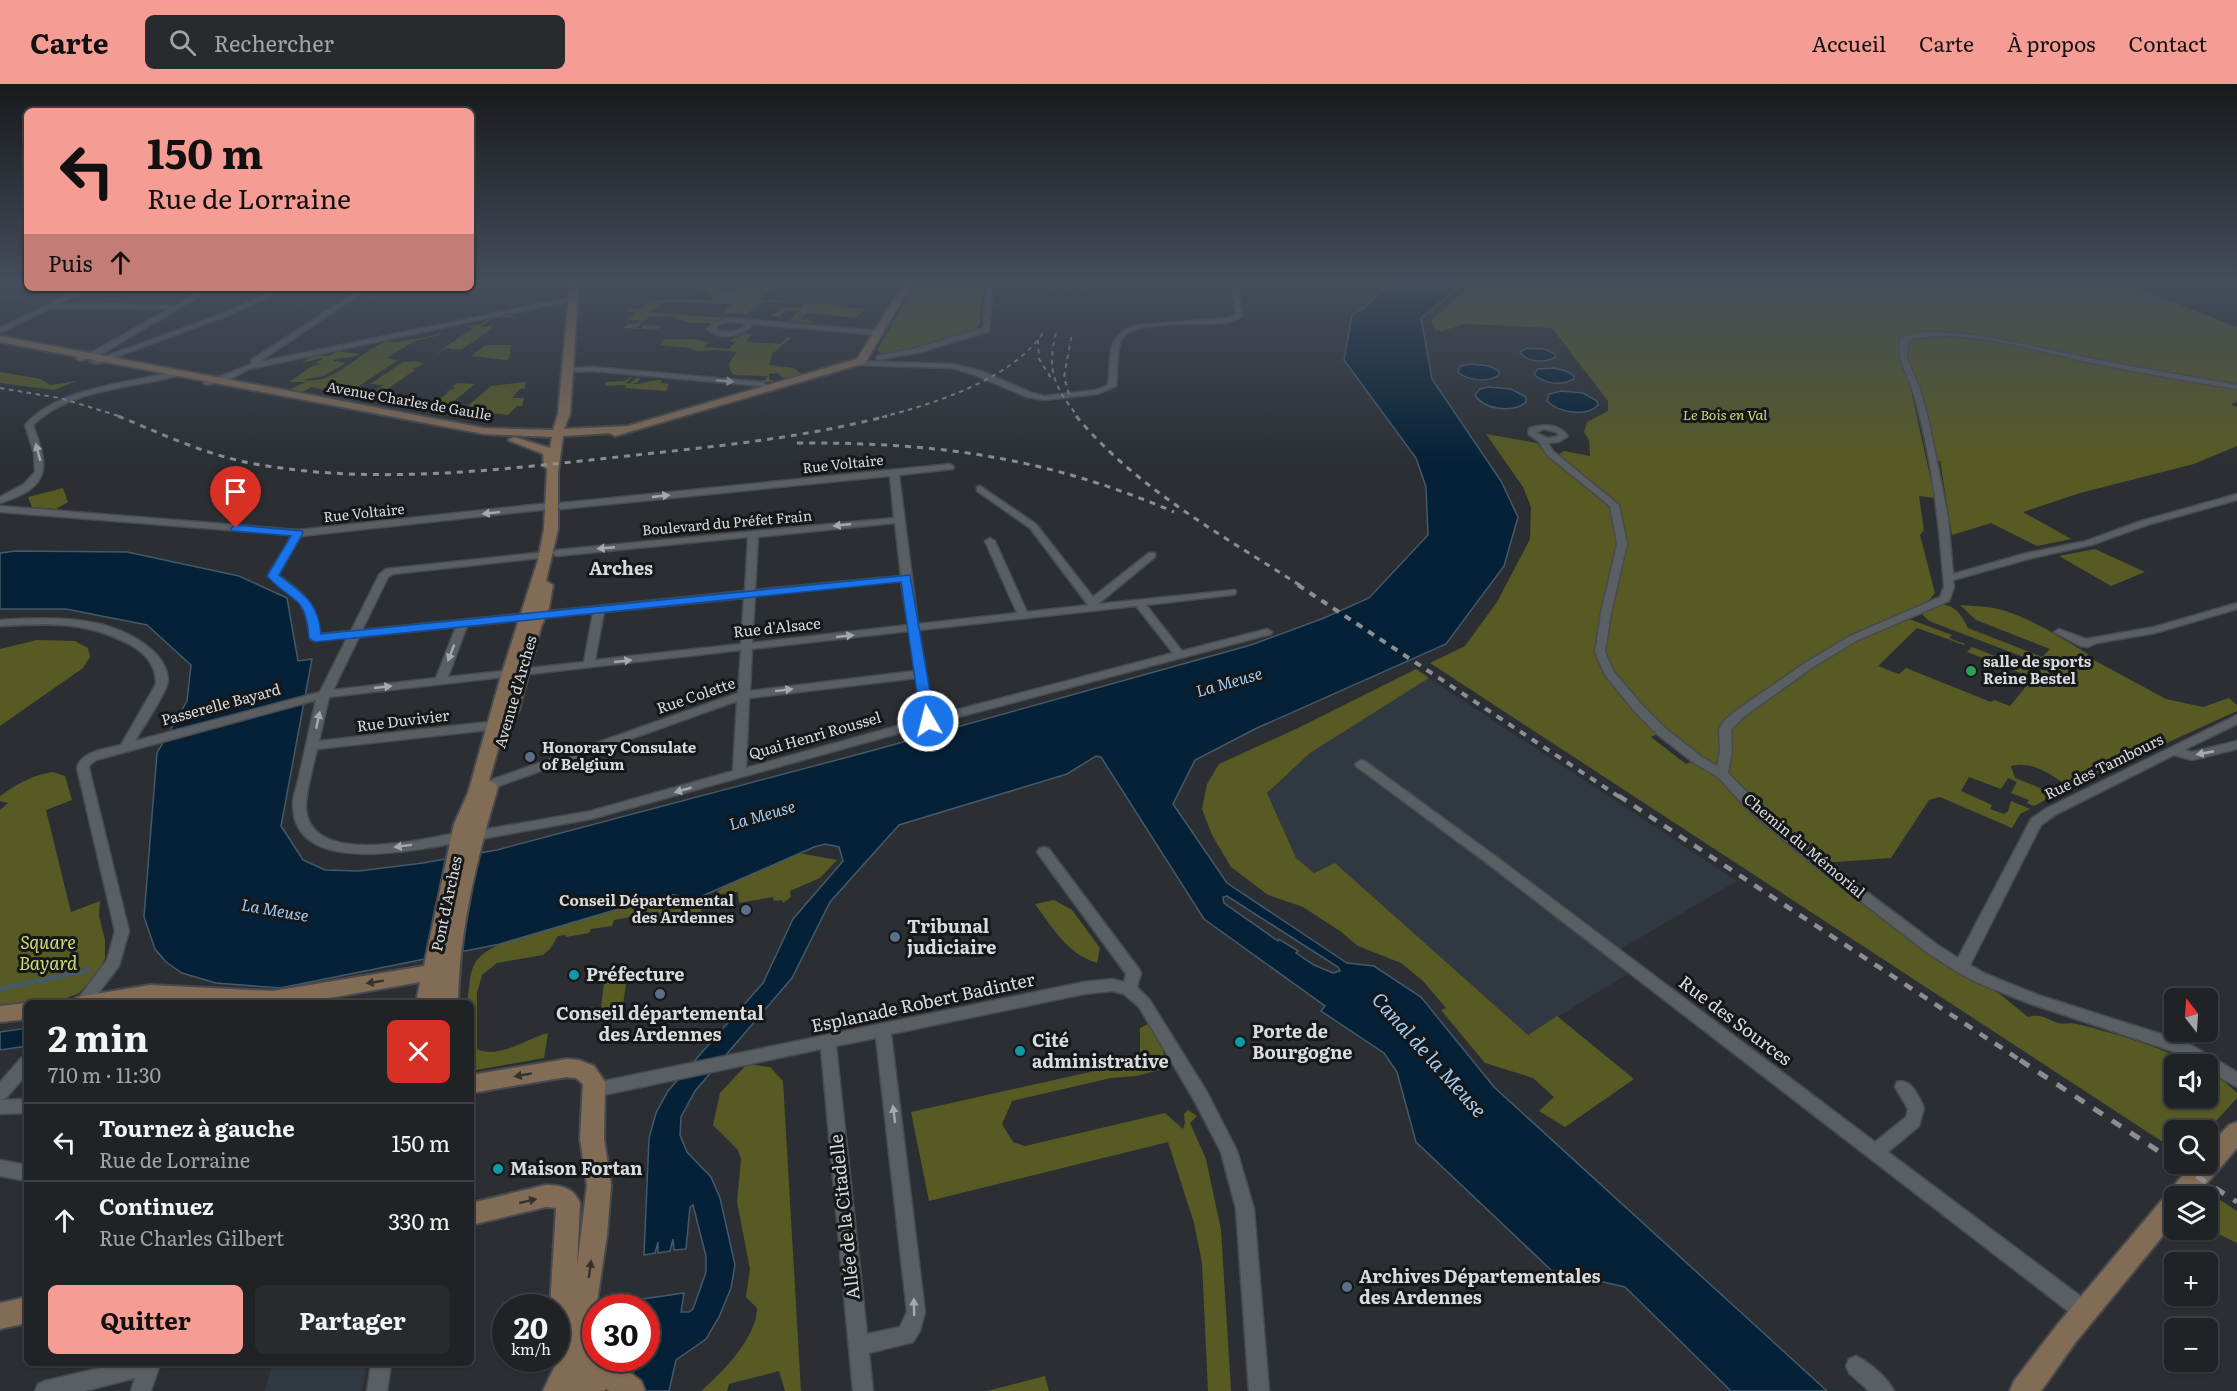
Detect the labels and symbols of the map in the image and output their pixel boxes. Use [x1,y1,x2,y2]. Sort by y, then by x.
street label: Avenue Charles de Gaulle [325,376,493,424]
one-way arrow [716,376,735,386]
park label: Le Bois en Val [1683,404,1767,424]
one-way arrow [33,443,43,461]
street label: Rue Voltaire [801,449,884,477]
pin [210,466,261,528]
one-way arrow [651,491,670,501]
street label: Rue Voltaire [322,498,405,526]
street label: Boulevard du Préfet Frain [641,505,813,539]
one-way arrow [482,508,501,518]
one-way arrow [833,520,852,530]
one-way arrow [597,543,616,553]
district label: Arches [589,554,653,581]
street label: Rue d'Alsace [732,610,822,643]
one-way arrow [836,631,855,641]
street label: Avenue d'Arches [487,632,542,751]
one-way arrow [446,644,456,662]
place label: salle de sports Reine Bestel [1983,649,2092,689]
one-way arrow [613,656,632,665]
water label: La Meuse [1193,660,1265,702]
marker: salle de sports Reine Bestel [1964,664,1978,678]
street label: Rue Colette [653,670,738,719]
street label: Passerelle Bayard [158,677,283,731]
one-way arrow [374,683,393,692]
one-way arrow [775,685,794,695]
position arrow [896,689,960,753]
street label: Rue Duvivier [355,702,450,737]
street label: Quai Henri Roussel [746,705,883,764]
one-way arrow [314,710,323,729]
street label: Rue des Tambours [2040,727,2167,805]
place label: Honorary Consulate of Belgium [542,735,697,775]
one-way arrow [2196,749,2215,758]
marker: Honorary Consulate of Belgium [523,750,537,764]
one-way arrow [674,786,692,795]
street label: Chemin du Mémorial [1739,787,1871,903]
water label: La Meuse [726,793,798,835]
one-way arrow [394,841,413,851]
street label: Pont d'Arches [424,854,467,953]
place label: Conseil Départemental des Ardennes [559,888,735,928]
water label: La Meuse [240,891,311,927]
marker: Conseil Départemental des Ardennes [739,903,753,917]
place label: Tribunal judiciaire [907,912,996,960]
park label: Square Bayard [19,928,78,976]
marker: Tribunal judiciaire [888,930,902,944]
place label: Préfecture [586,960,684,987]
street label: Esplanade Robert Badinter [808,965,1037,1038]
marker: Préfecture [567,968,581,982]
street label: Rue des Sources [1674,968,1798,1071]
one-way arrow [366,978,385,987]
water label: Canal de la Meuse [1366,984,1495,1123]
marker: Conseil départemental des Ardennes [653,987,667,1001]
north arrow [2164,988,2218,1042]
place label: Conseil départemental des Ardennes [556,999,764,1047]
place label: Porte de Bourgogne [1252,1017,1353,1065]
place label: Cité administrative [1032,1026,1169,1074]
marker: Porte de Bourgogne [1233,1035,1247,1049]
marker: Cité administrative [1013,1044,1027,1058]
one-way arrow [513,1070,532,1079]
one-way arrow [889,1104,898,1123]
street label: Allée de la Citadelle [821,1133,866,1301]
place label: Maison Fortan [510,1154,643,1181]
marker: Maison Fortan [491,1162,505,1176]
one-way arrow [519,1195,537,1205]
one-way arrow [585,1260,594,1279]
place label: Archives Départementales des Ardennes [1359,1262,1601,1310]
marker: Archives Départementales des Ardennes [1340,1280,1354,1294]
speed limit sign: 30 [582,1294,660,1372]
one-way arrow [909,1298,919,1317]

